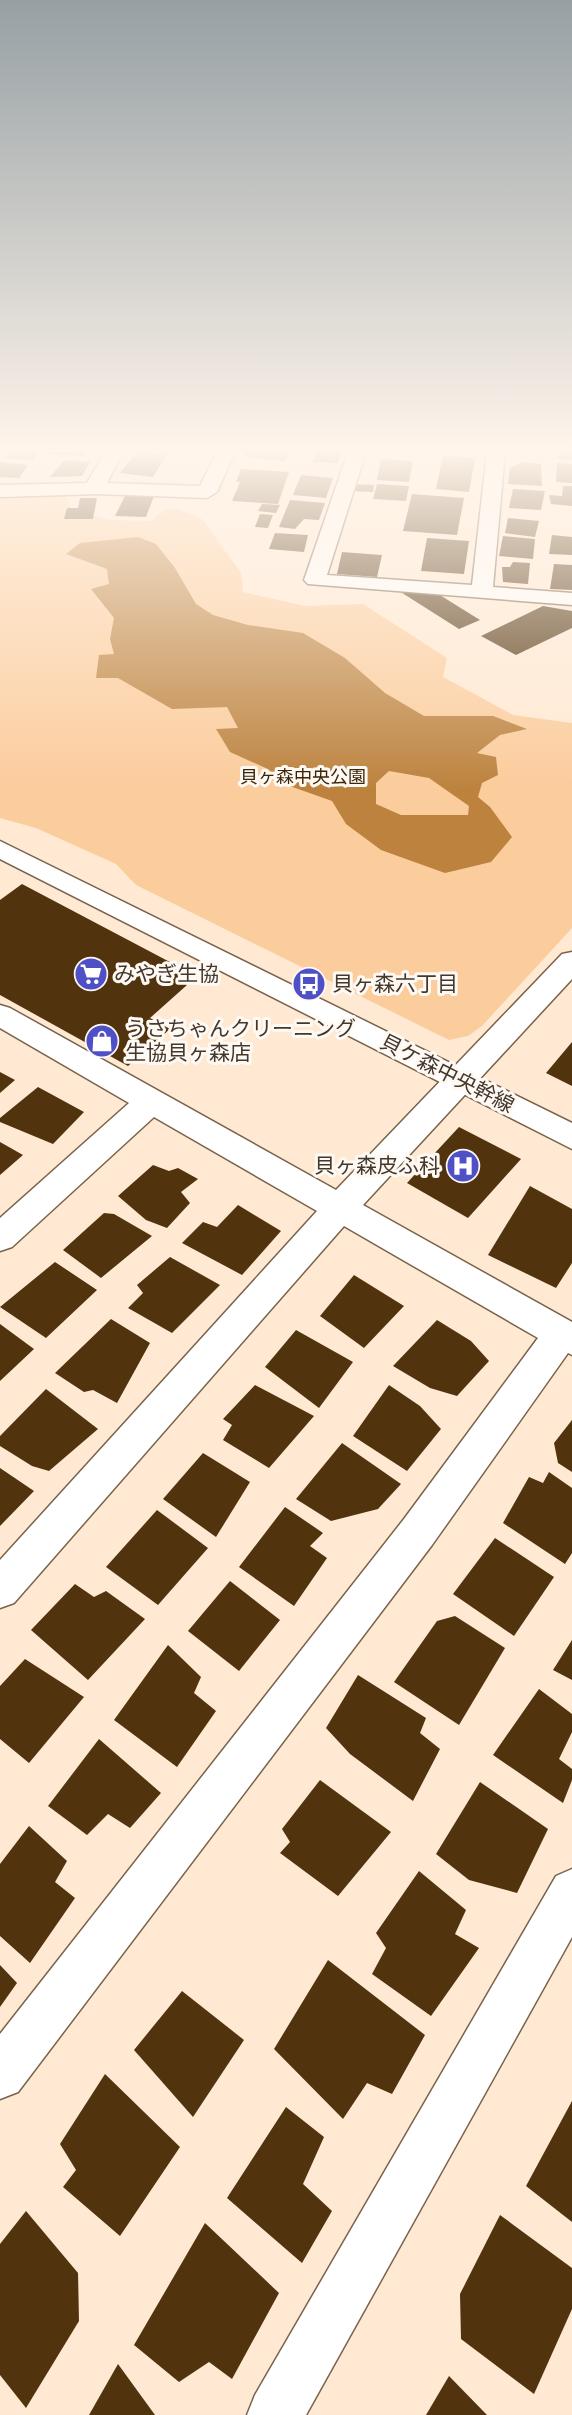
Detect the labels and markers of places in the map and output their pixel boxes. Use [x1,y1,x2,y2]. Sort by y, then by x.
supermarket icon: みやぎ生協 [73,956,109,992]
place label: みやぎ生協 [114,962,219,987]
bus stop icon: 貝ヶ森六丁目 [291,966,327,1002]
place label: 貝ヶ森六丁目 [332,972,458,997]
place label: うさちゃんクリーニング 生協貝ヶ森店 [125,1017,356,1066]
shop icon: うさちゃんクリーニング 生協貝ヶ森店 [84,1023,120,1059]
hospital icon: 貝ヶ森皮ふ科 [445,1148,481,1184]
place label: 貝ヶ森皮ふ科 [314,1154,440,1179]

